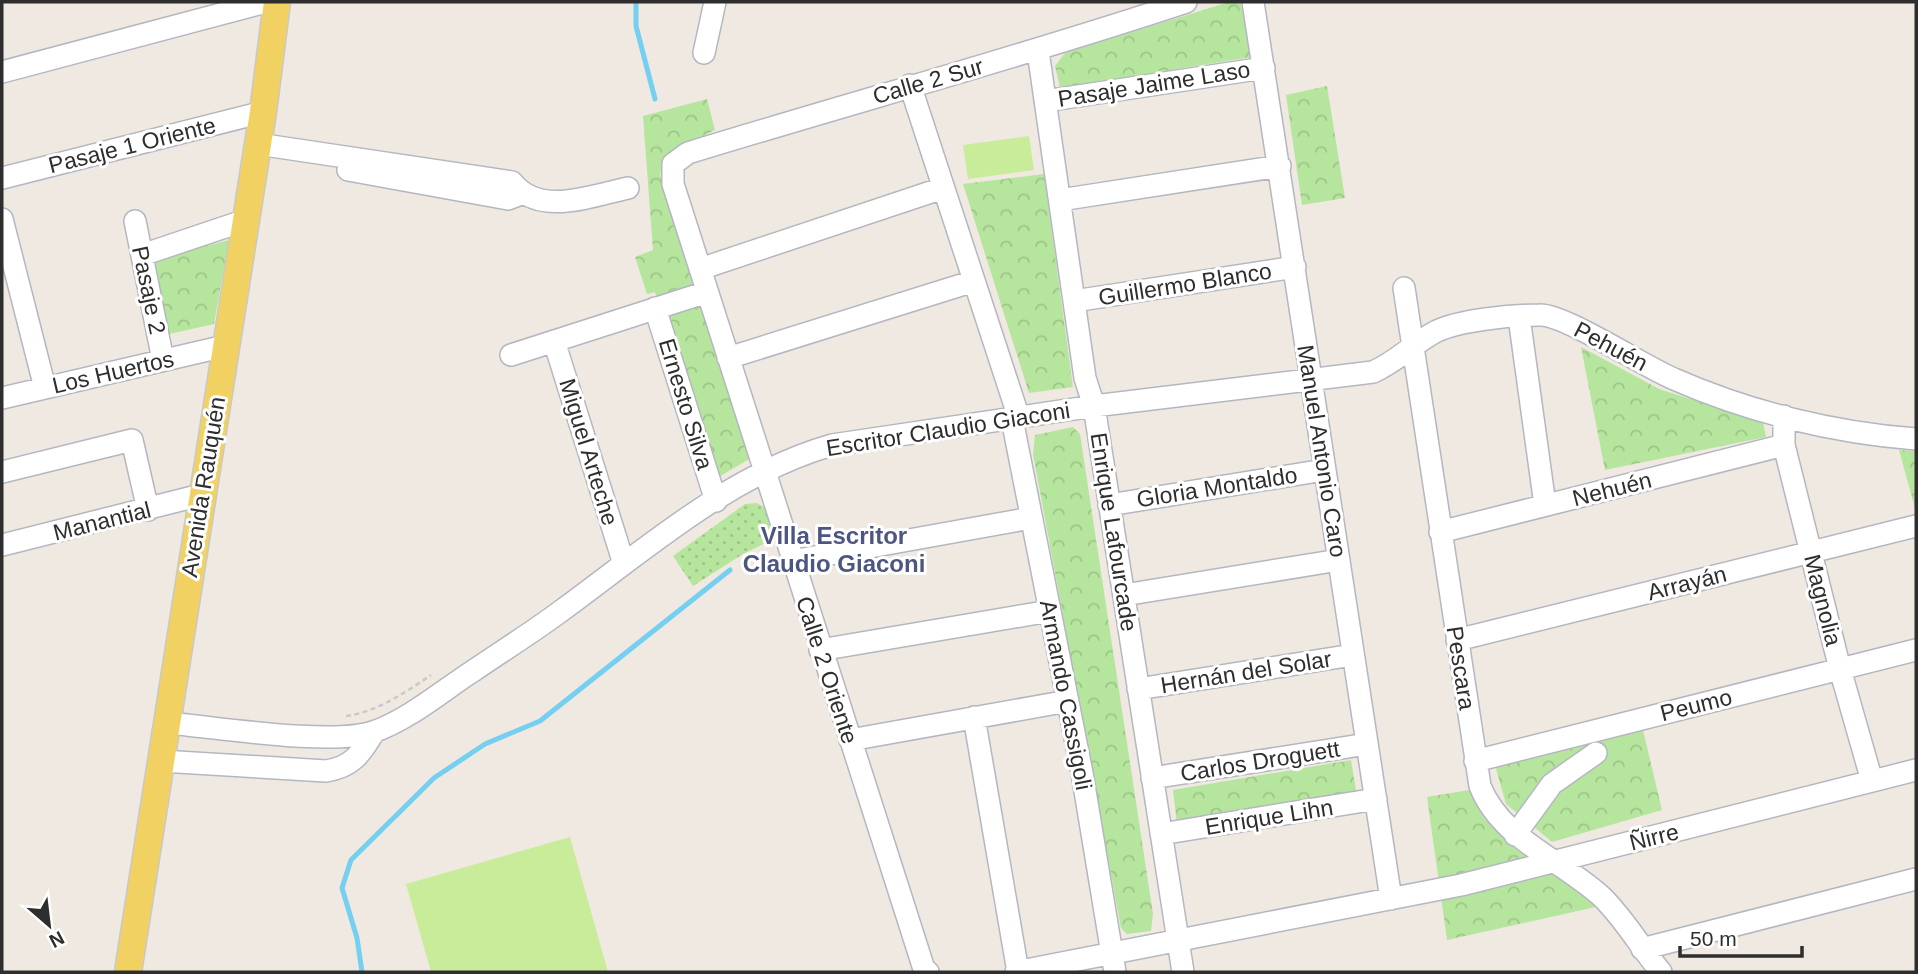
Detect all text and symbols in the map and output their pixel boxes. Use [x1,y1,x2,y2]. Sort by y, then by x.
street label: Calle 2 Sur [870,53,987,109]
street label: Pasaje Jaime Laso [1056,56,1252,112]
street label: Pasaje 1 Oriente [46,112,218,178]
street label: Pasaje 2 [127,244,171,336]
street label: Guillermo Blanco [1096,257,1274,311]
street label: Pehuén [1570,316,1652,376]
street label: Ernesto Silva [654,335,718,473]
street label: Manuel Antonio Caro [1292,343,1352,559]
street label: Los Huertos [50,345,176,399]
street label: Miguel Arteche [554,375,624,529]
street label: Avenida Rauquén [176,395,230,579]
street label: Escritor Claudio Giaconi [824,397,1072,461]
street label: Enrique Lafourcade [1085,431,1143,633]
street label: Gloria Montaldo [1135,461,1299,513]
street label: Nehuén [1570,467,1654,511]
street label: Manantial [50,496,154,546]
district label: Villa Escritor Claudio Giaconi [743,522,925,577]
street label: Magnolia [1799,552,1847,649]
street label: Arrayán [1645,561,1729,605]
street label: Calle 2 Oriente [791,593,863,747]
street label: Armando Cassigoli [1035,598,1097,792]
street label: Pescara [1442,624,1480,712]
street label: Hernán del Solar [1159,646,1334,698]
street label: Peumo [1657,684,1735,726]
street label: Carlos Droguett [1178,735,1342,786]
street label: Enrique Lihn [1203,794,1335,840]
street label: Ñirre [1627,818,1681,856]
north arrow [14,890,84,960]
scale bar [1680,914,1802,958]
text: N [46,927,68,952]
text: 50 m [1690,927,1737,950]

